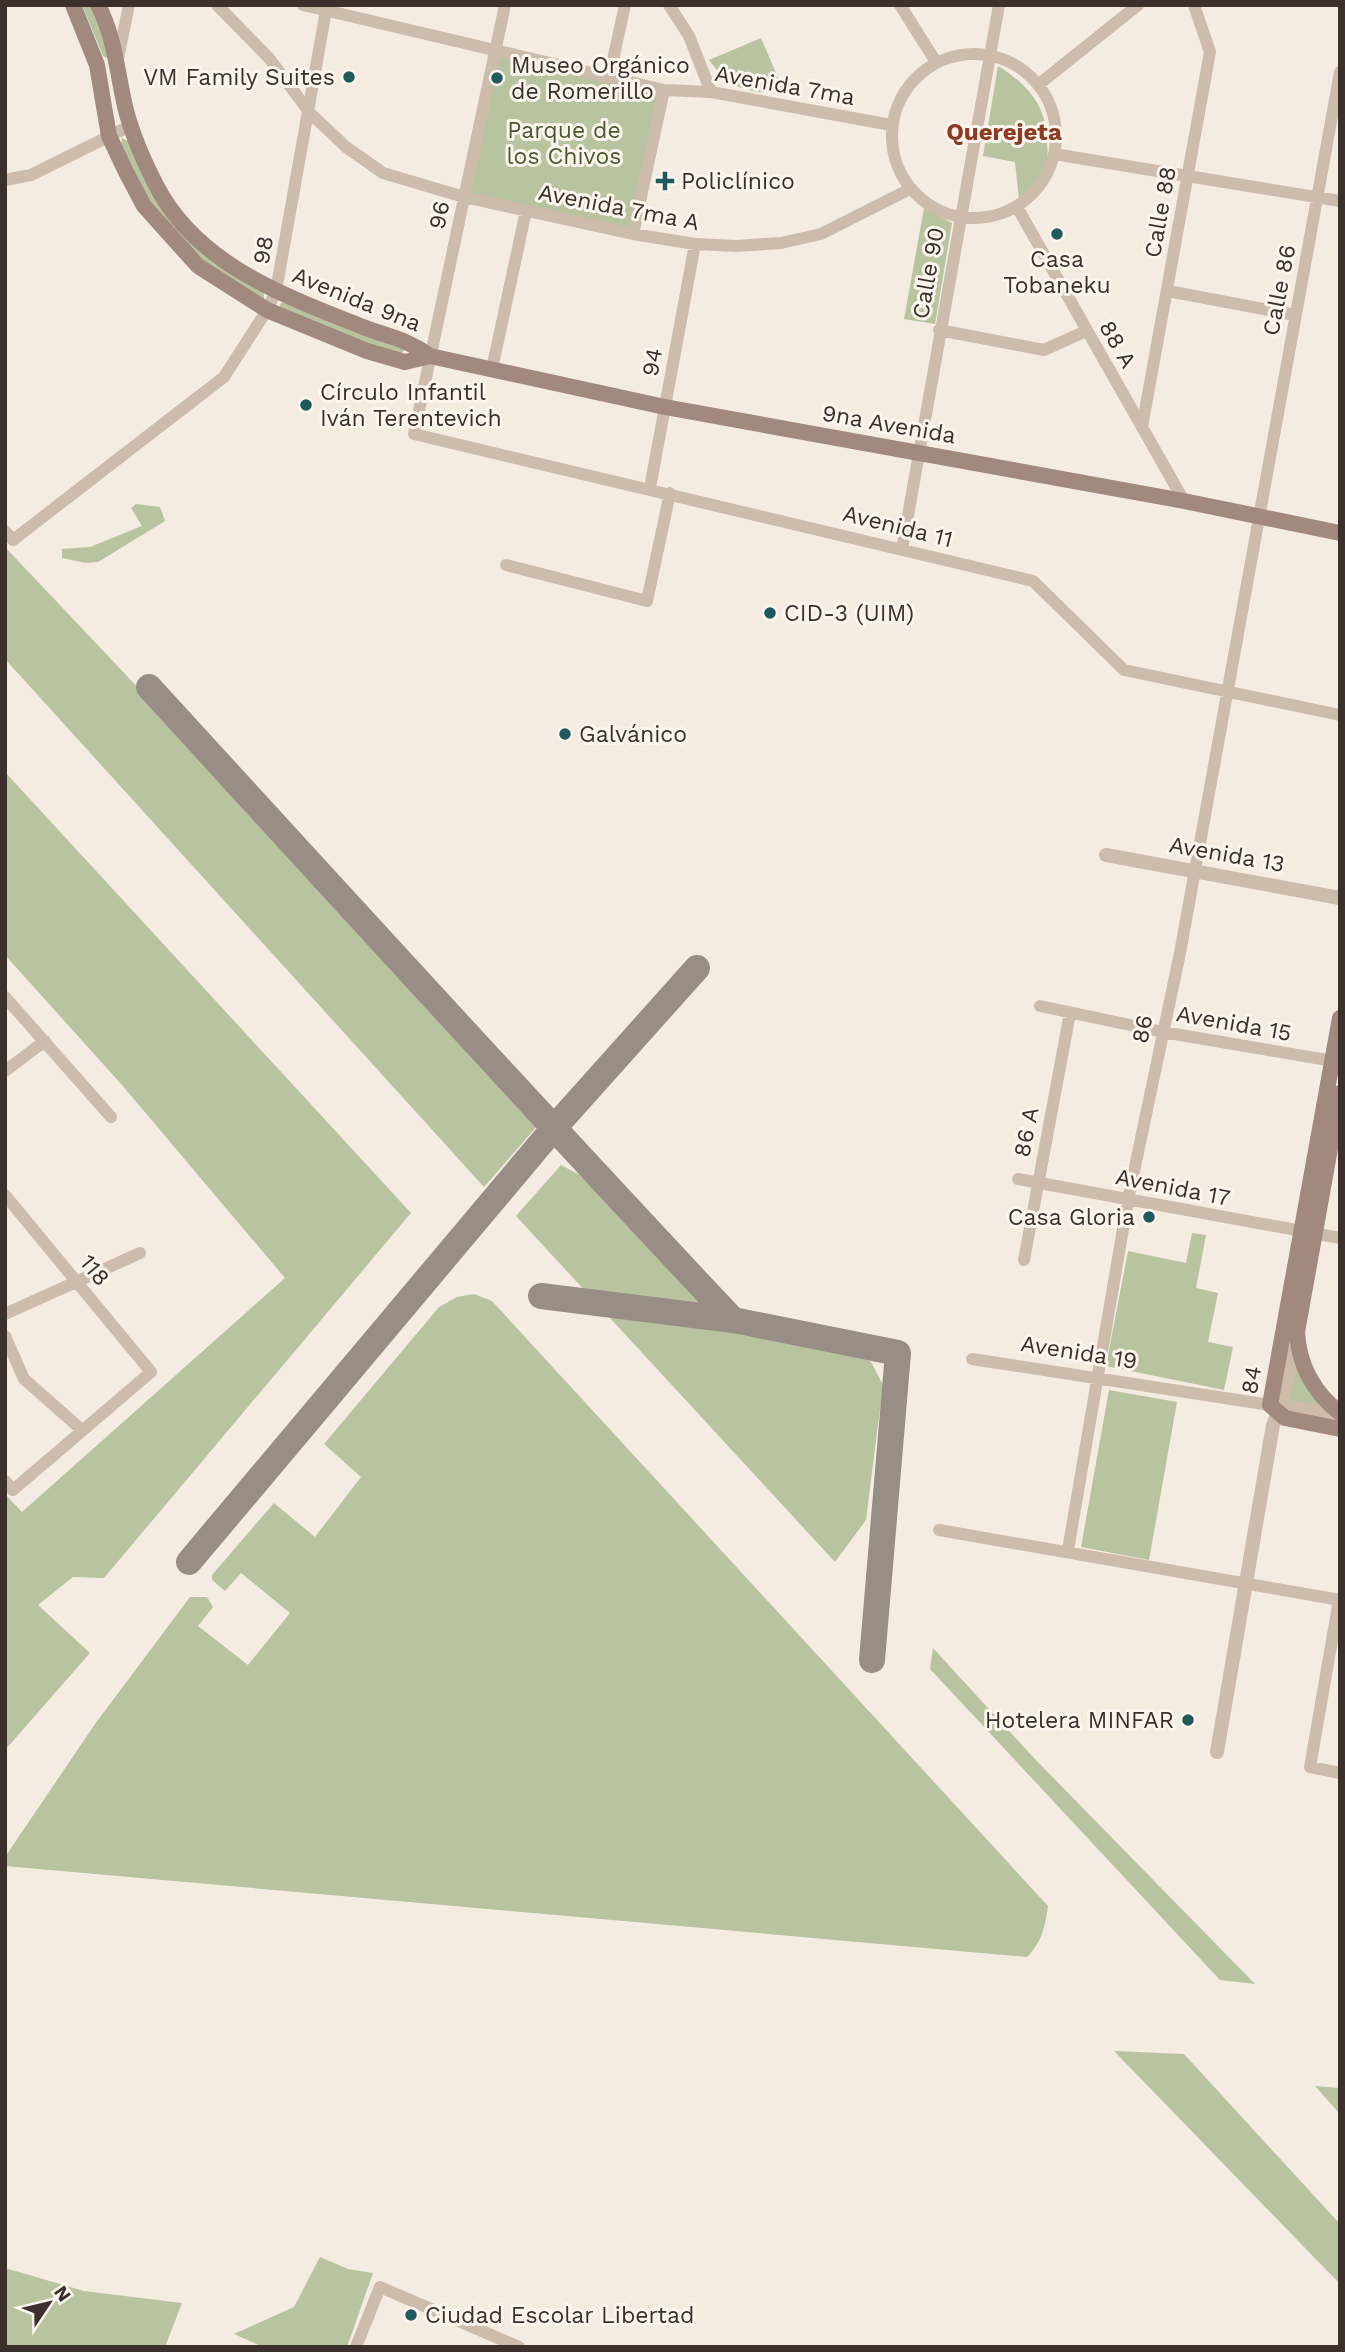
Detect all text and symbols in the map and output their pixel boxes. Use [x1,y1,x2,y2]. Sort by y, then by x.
place label: Museo Orgánico de Romerillo [511,52,690,105]
street label: Avenida 7ma [713,60,857,111]
place label: VM Family Suites [143,64,335,91]
marker: VM Family Suites [341,69,357,85]
marker: Museo Orgánico de Romerillo [489,70,505,86]
park label: Parque de los Chivos [507,117,621,170]
district label: Querejeta [946,118,1062,146]
street label: Calle 88 [1139,164,1182,260]
place label: Policlínico [681,168,795,195]
marker: Policlínico [655,171,675,191]
street label: Avenida 7ma A [536,179,702,236]
street label: 96 [423,199,456,232]
street label: Calle 90 [907,225,950,321]
marker: Casa Tobaneku [1049,226,1065,242]
street label: 98 [248,234,279,267]
street label: Calle 86 [1257,242,1302,338]
place label: Casa Tobaneku [1003,246,1111,299]
street label: Avenida 9na [289,261,425,337]
street label: 88 A [1093,316,1142,373]
street label: 94 [637,346,668,379]
place label: Círculo Infantil Iván Terentevich [320,379,502,432]
marker: Círculo Infantil Iván Terentevich [298,397,314,413]
street label: 9na Avenida [820,399,958,450]
street label: Avenida 11 [840,500,956,553]
place label: CID-3 (UIM) [784,600,914,627]
marker: CID-3 (UIM) [762,605,778,621]
place label: Galvánico [579,721,687,748]
marker: Galvánico [557,726,573,742]
street label: Avenida 13 [1167,831,1287,878]
street label: Avenida 15 [1174,1000,1294,1047]
street label: 86 [1126,1013,1159,1046]
street label: 86 A [1008,1105,1045,1159]
street label: Avenida 17 [1113,1163,1233,1212]
place label: Casa Gloria [1008,1204,1135,1231]
marker: Casa Gloria [1141,1209,1157,1225]
street label: 118 [74,1249,115,1291]
street label: Avenida 19 [1019,1330,1139,1375]
street label: 84 [1236,1364,1267,1396]
place label: Hotelera MINFAR [985,1707,1174,1734]
marker: Hotelera MINFAR [1180,1712,1196,1728]
north arrow [14,2268,84,2338]
text: N [49,2281,76,2306]
place label: Ciudad Escolar Libertad [425,2302,694,2329]
marker: Ciudad Escolar Libertad [403,2307,419,2323]

